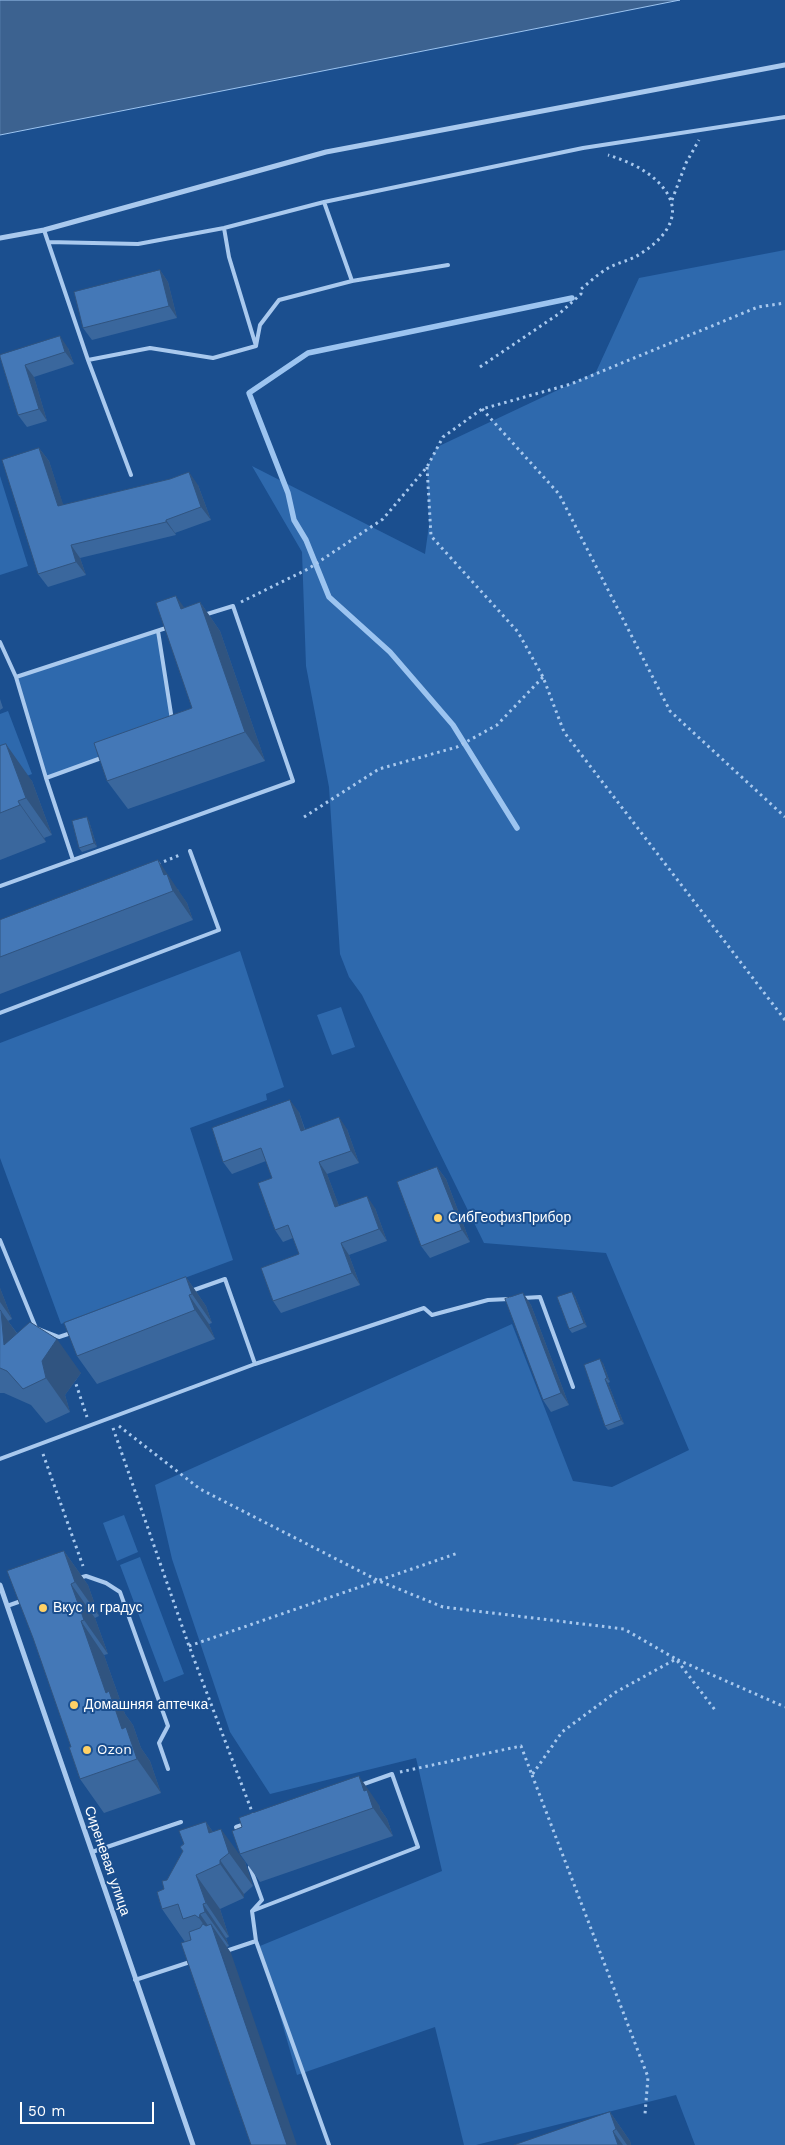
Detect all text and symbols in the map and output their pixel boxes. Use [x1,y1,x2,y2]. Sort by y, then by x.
place label: СибГеофизПрибор [448,1210,571,1226]
marker: СибГеофизПрибор [432,1212,444,1224]
place label: Вкус и градус [53,1600,143,1616]
marker: Вкус и градус [37,1602,49,1614]
place label: Домашняя аптечка [84,1697,208,1713]
marker: Домашняя аптечка [68,1699,80,1711]
place label: Ozon [97,1742,132,1758]
marker: Ozon [81,1744,93,1756]
street label: Сиреневая улица [80,1804,134,1918]
scale bar [22,2092,156,2124]
text: 50 m [28,2102,65,2120]

